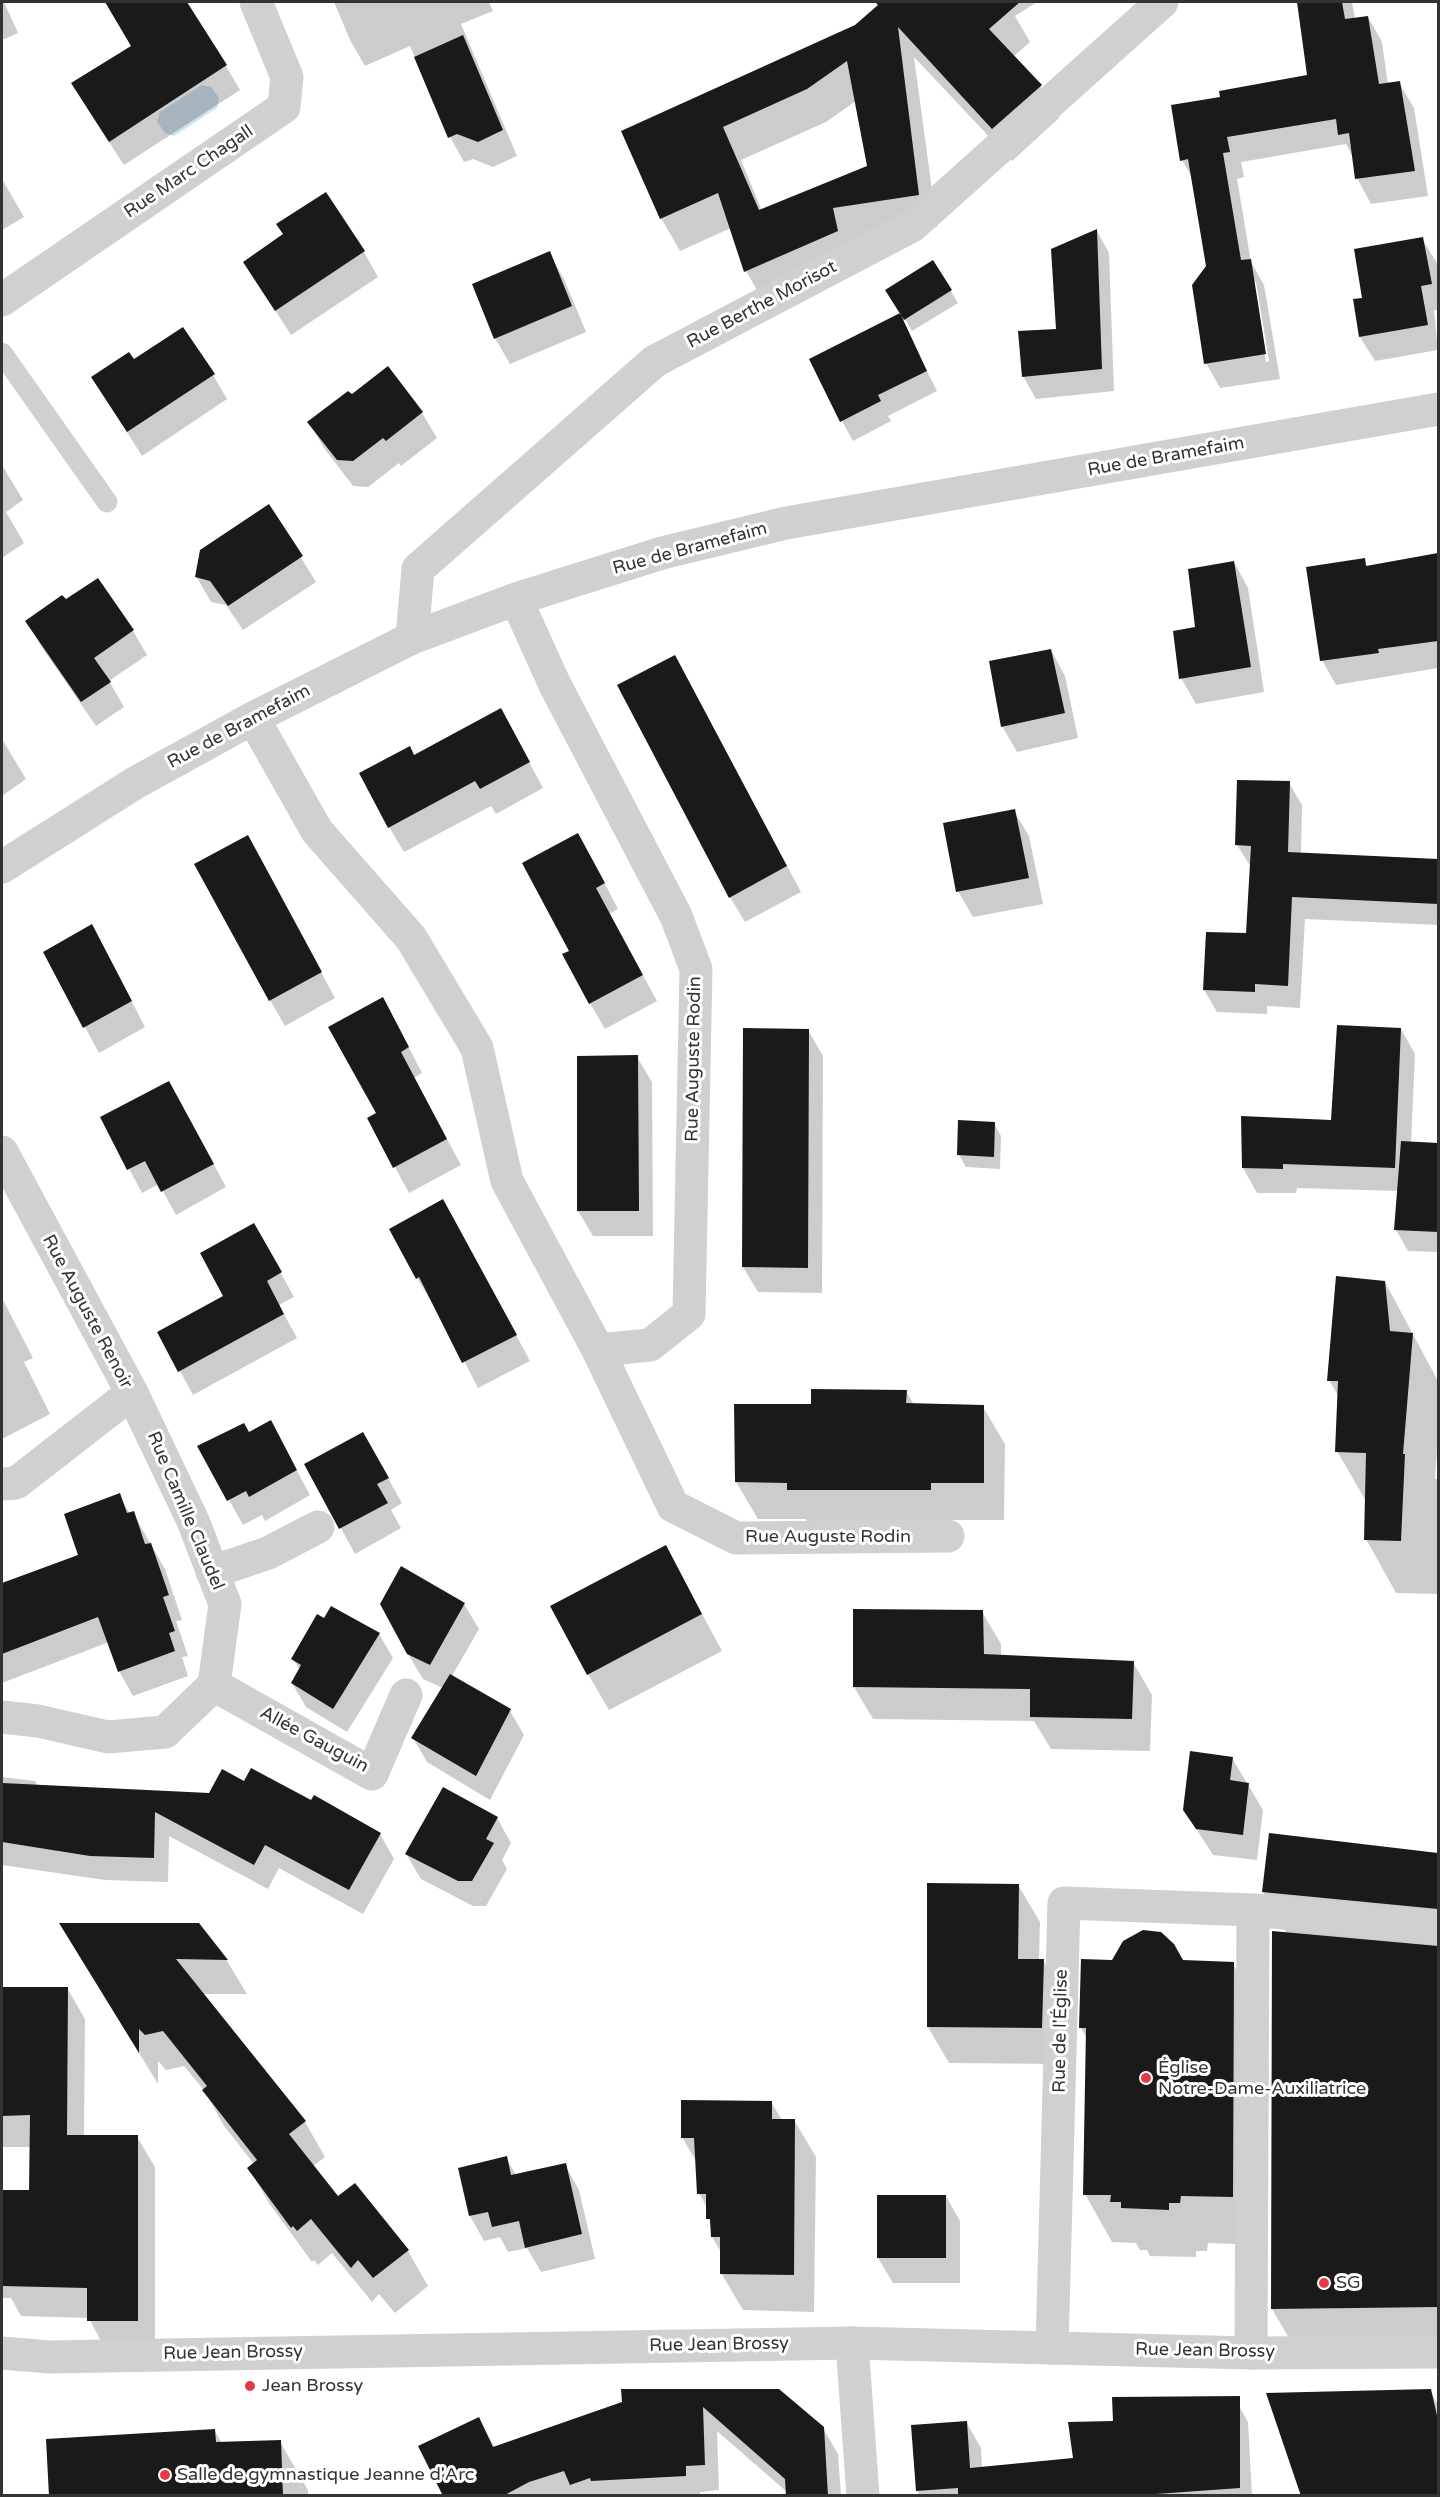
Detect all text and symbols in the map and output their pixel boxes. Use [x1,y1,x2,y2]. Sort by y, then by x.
street label: Rue Marc Chagall [120,121,258,223]
street label: Rue Berthe Morisot [683,256,841,354]
street label: Rue de Bramefaim [1086,433,1246,481]
street label: Rue de Bramefaim [611,518,769,580]
street label: Rue de Bramefaim [164,680,314,774]
street label: Rue Auguste Rodin [682,976,706,1142]
street label: Rue Auguste Renoir [37,1231,137,1393]
street label: Rue Camille Claudel [142,1428,228,1594]
street label: Rue Auguste Rodin [745,1526,911,1548]
street label: Allée Gauguin [256,1702,372,1778]
street label: Rue de l'Église [1049,1969,1073,2093]
place label: Église Notre-Dame-Auxiliatrice [1158,2057,1366,2100]
marker: Église Notre-Dame-Auxiliatrice [1139,2071,1153,2085]
place label: SG [1336,2272,1361,2294]
marker: SG [1317,2276,1331,2290]
street label: Rue Jean Brossy [649,2333,789,2357]
street label: Rue Jean Brossy [1135,2339,1275,2363]
street label: Rue Jean Brossy [163,2341,303,2365]
place label: Jean Brossy [262,2375,363,2397]
marker: Jean Brossy [243,2379,257,2393]
place label: Salle de gymnastique Jeanne d'Arc [177,2464,474,2486]
marker: Salle de gymnastique Jeanne d'Arc [158,2468,172,2482]

